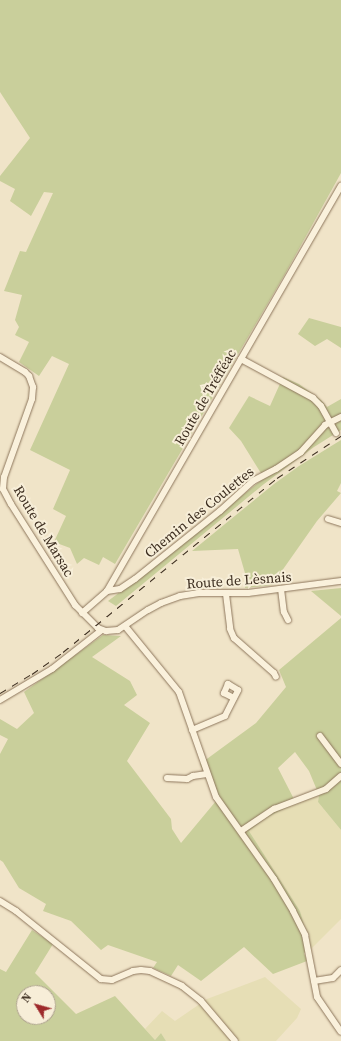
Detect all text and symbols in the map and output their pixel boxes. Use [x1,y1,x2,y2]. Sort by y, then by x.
street label: Route de Tréfféac [171,346,239,448]
street label: Chemin des Coulettes [141,463,257,561]
street label: Route de Marsac [10,482,78,580]
street label: Route de Lèsnais [186,568,292,592]
north arrow [16,985,56,1025]
text: N [18,990,35,1006]

